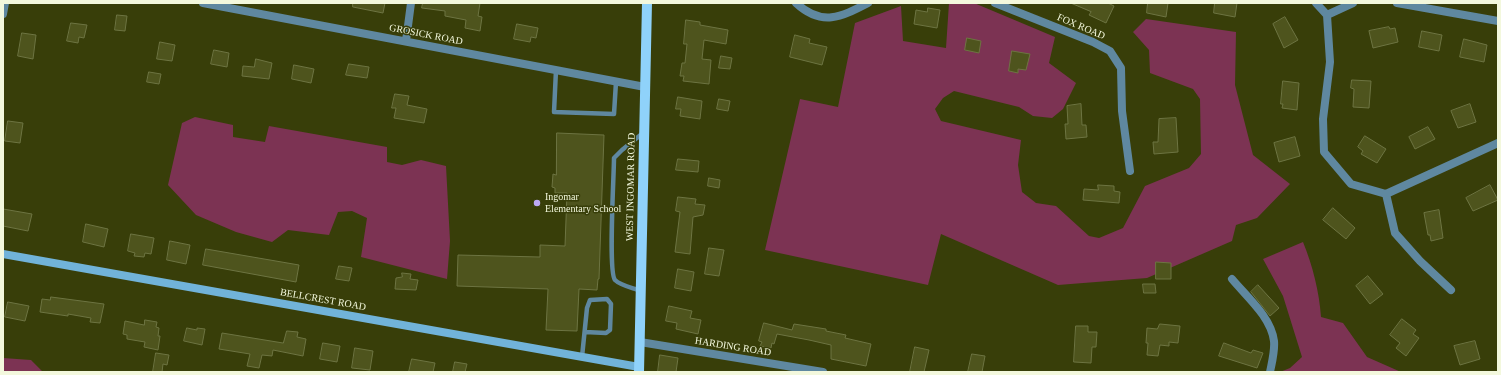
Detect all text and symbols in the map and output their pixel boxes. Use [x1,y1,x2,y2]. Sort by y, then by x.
street label: FOX ROAD [1055,12,1107,42]
street label: GROSICK ROAD [388,22,464,48]
street label: WEST INGOMAR ROAD [624,133,638,241]
place label: Ingomar Elementary School [545,191,621,214]
marker: Ingomar Elementary School [532,198,542,208]
street label: BELLCREST ROAD [279,287,367,313]
street label: HARDING ROAD [694,335,772,359]

